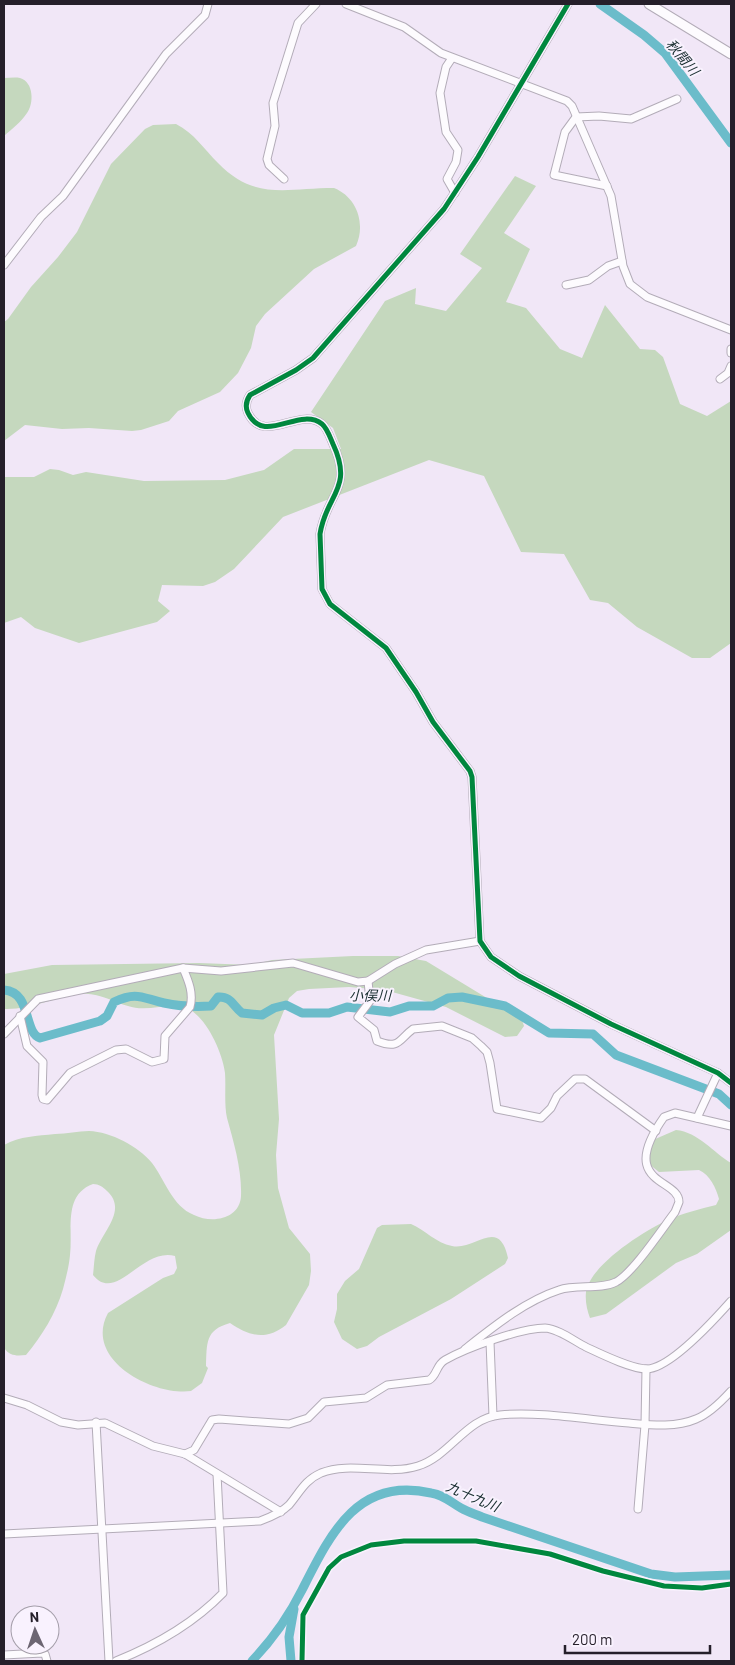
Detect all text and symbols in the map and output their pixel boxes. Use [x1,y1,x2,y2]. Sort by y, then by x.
water label: 秋間川 [663,35,704,80]
water label: 小俣川 [349,986,393,1004]
water label: 九十九川 [444,1477,504,1516]
north arrow [10,1605,60,1655]
text: N [29,1608,39,1625]
scale bar [565,1622,710,1654]
text: 200 m [572,1630,612,1648]

